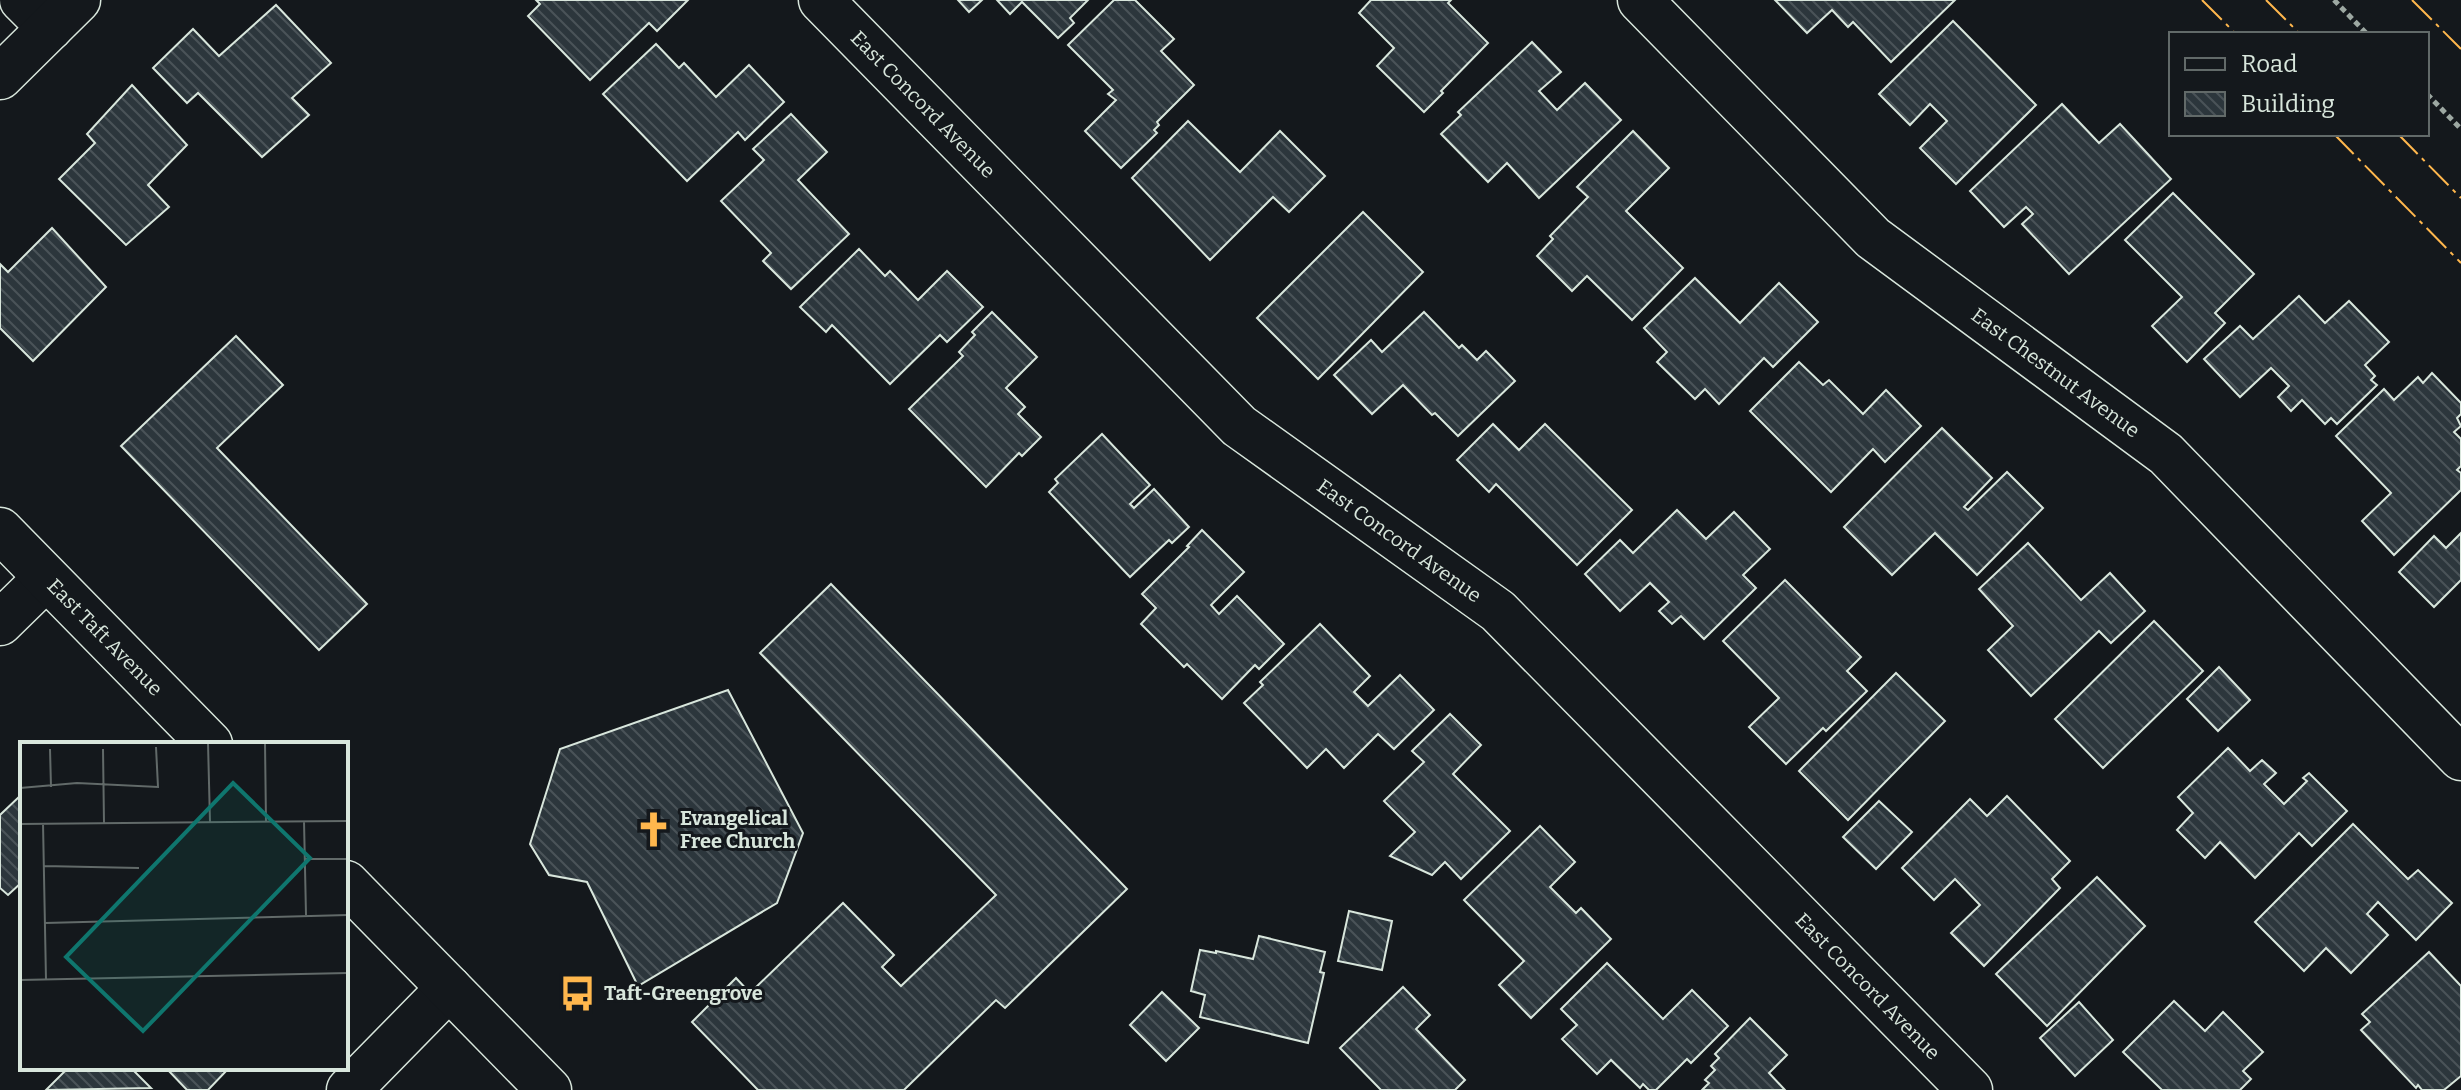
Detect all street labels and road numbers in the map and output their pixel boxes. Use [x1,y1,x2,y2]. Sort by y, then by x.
street label: East Concord Avenue [846,26,1001,183]
street label: East Chestnut Avenue [1967,303,2145,443]
street label: East Concord Avenue [1313,474,1486,607]
street label: East Taft Avenue [43,574,168,700]
street label: East Concord Avenue [1790,908,1945,1065]

